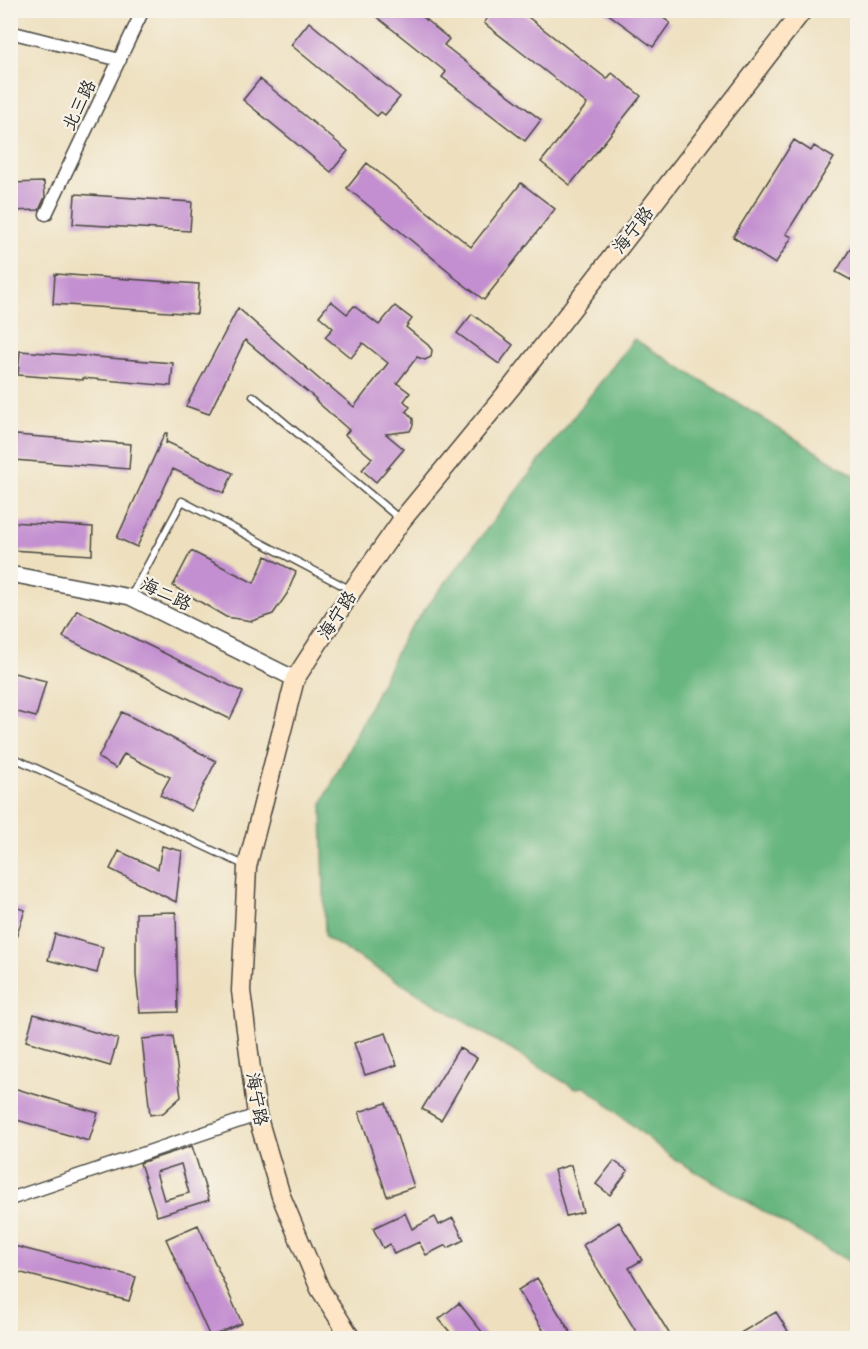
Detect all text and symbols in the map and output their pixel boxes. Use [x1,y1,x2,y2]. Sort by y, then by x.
street label: 北三路 [56,75,102,135]
street label: 海宁路 [607,201,659,259]
street label: 海二路 [136,572,196,616]
street label: 海宁路 [312,586,362,644]
street label: 海宁路 [240,1070,274,1128]

